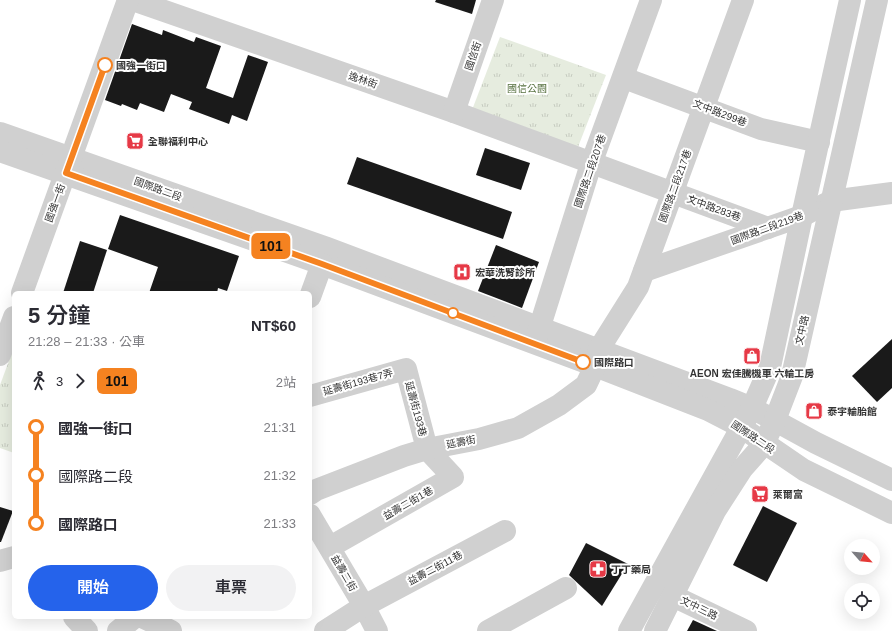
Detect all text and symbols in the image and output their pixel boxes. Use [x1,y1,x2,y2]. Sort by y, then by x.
street label: 國信街 [463,40,483,72]
marker: 國強一街口 [97,57,113,73]
place label: 國強一街口 [116,60,166,71]
street label: 逸林街 [347,70,379,90]
park label: 國信公園 [507,83,547,94]
street label: 文中路299巷 [692,98,748,128]
supermarket icon: 全聯福利中心 [125,131,145,151]
street label: 國際路二段207巷 [572,133,608,209]
place label: 全聯福利中心 [148,136,208,147]
street label: 國際路二段217巷 [657,148,693,224]
street label: 國際路二段 [133,175,183,203]
street label: 國強一街 [43,182,67,224]
street label: 文中路283巷 [685,193,743,223]
street label: 國際路二段219巷 [729,210,805,246]
line badge: 101 [248,233,294,259]
text: 101 [259,238,283,254]
hospital icon: 宏華洗腎診所 [452,262,472,282]
place label: 宏華洗腎診所 [475,267,535,278]
text: 5 分鐘 [28,303,90,328]
unlabelled marker [447,307,459,319]
street label: 文中路 [793,314,811,346]
text: NT$60 [251,317,296,334]
text: 21:28 – 21:33 · 公車 [28,334,145,349]
shop icon: AEON 宏佳騰機車 六輪工房 [742,346,762,366]
marker: 國際路口 [575,354,591,370]
place label: 國際路口 [594,357,634,368]
street label: 延壽街193巷7弄 [322,367,394,397]
place label: AEON 宏佳騰機車 六輪工房 [690,368,814,379]
icon: walk [28,370,50,392]
icon: forward [69,370,91,392]
text: 101 [105,373,129,389]
text: 3 [56,374,63,389]
text: 2站 [276,375,296,390]
street label: 延壽街193巷 [403,380,429,438]
shop icon: 泰宇輪胎館 [804,401,824,421]
place label: 泰宇輪胎館 [827,406,877,417]
street label: 國際路二段 [729,418,777,456]
text: 國強一街口 [58,420,133,437]
text: 21:31 [263,420,296,435]
street label: 延壽街 [445,434,477,450]
text: 國際路二段 [58,468,133,485]
text: 21:32 [263,468,296,483]
street label: 益壽二街1巷 [381,484,435,522]
supermarket icon: 萊爾富 [750,484,770,504]
place label: 萊爾富 [773,489,803,500]
text: 國際路口 [58,516,118,533]
text: 21:33 [263,516,296,531]
north arrow [844,539,880,575]
map controls [844,539,880,619]
street label: 益壽二街11巷 [406,549,464,587]
street label: 益壽二街 [329,553,359,593]
pharmacy icon: 丁丁藥局 [588,559,608,579]
place label: 丁丁藥局 [611,564,651,575]
button: 開始 [28,565,158,611]
button: 車票 [166,565,296,611]
button: locate [844,583,880,619]
street label: 文中三路 [679,594,719,622]

